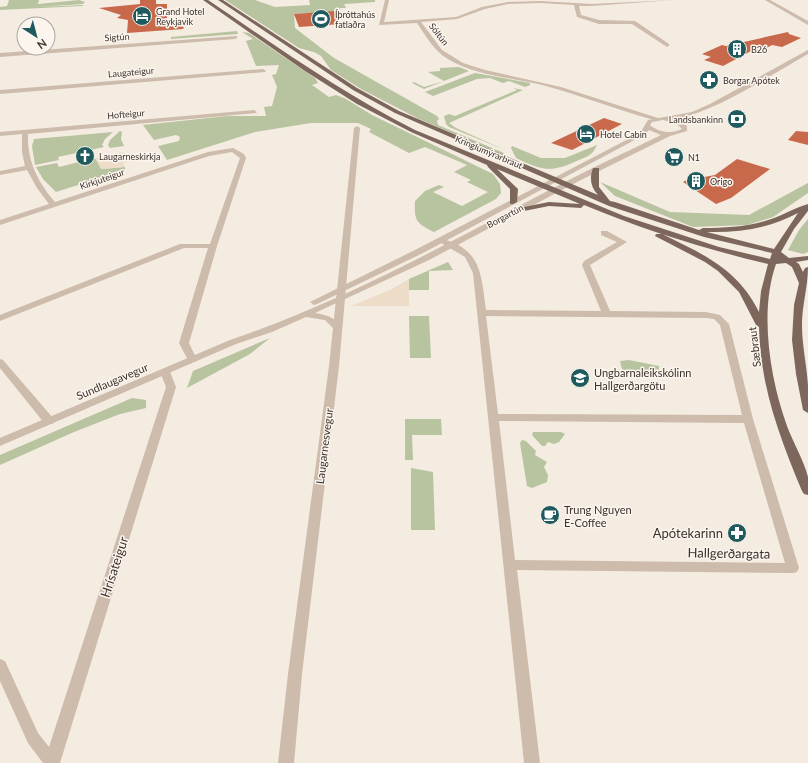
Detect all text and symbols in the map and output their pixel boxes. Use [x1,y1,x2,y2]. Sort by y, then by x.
hotel icon: Grand Hotel Reykjavik [131,5,153,27]
place label: Grand Hotel Reykjavik [156,6,204,27]
sports icon: Íþróttahús fatlaðra [310,8,332,30]
place label: Íþróttahús fatlaðra [335,9,375,30]
north arrow [16,16,56,56]
street label: Sóltún [427,21,451,47]
street label: Sigtún [104,31,130,43]
text: N [35,37,49,52]
building icon: B26 [726,38,748,60]
place label: B26 [751,44,767,55]
street label: Laugateigur [107,64,155,79]
pharmacy icon: Borgar Apótek [698,69,720,91]
place label: Borgar Apótek [723,75,780,86]
street label: Hofteigur [107,107,146,121]
bank icon: Landsbankinn [726,108,748,130]
place label: Landsbankinn [669,114,723,125]
hotel icon: Hotel Cabin [575,123,597,145]
place label: Hotel Cabin [600,129,647,140]
street label: Kringlumýrarbraut [454,133,525,171]
church icon: Laugarneskirkja [74,145,96,167]
supermarket icon: N1 [663,146,685,168]
place label: Laugarneskirkja [99,151,160,162]
place label: N1 [688,152,700,163]
street label: Kirkjuteigur [78,166,126,192]
building icon: Origo [685,170,707,192]
place label: Origo [710,176,732,187]
street label: Borgartún [485,202,525,230]
street label: Sæbraut [745,326,763,368]
street label: Sundlaugavegur [74,360,150,402]
place label: Ungbarnaleikskólinn Hallgerðargötu [594,366,691,392]
school or university icon: Ungbarnaleikskólinn Hallgerðargötu [569,367,591,389]
street label: Laugarnesvegur [313,407,335,485]
place label: Trung Nguyen E-Coffee [564,503,632,529]
cafe icon: Trung Nguyen E-Coffee [539,504,561,526]
pharmacy icon: Apótekarinn [726,522,748,544]
place label: Apótekarinn [653,525,723,541]
street label: Hrísateigur [97,534,131,599]
street label: Hallgerðargata [687,544,771,562]

